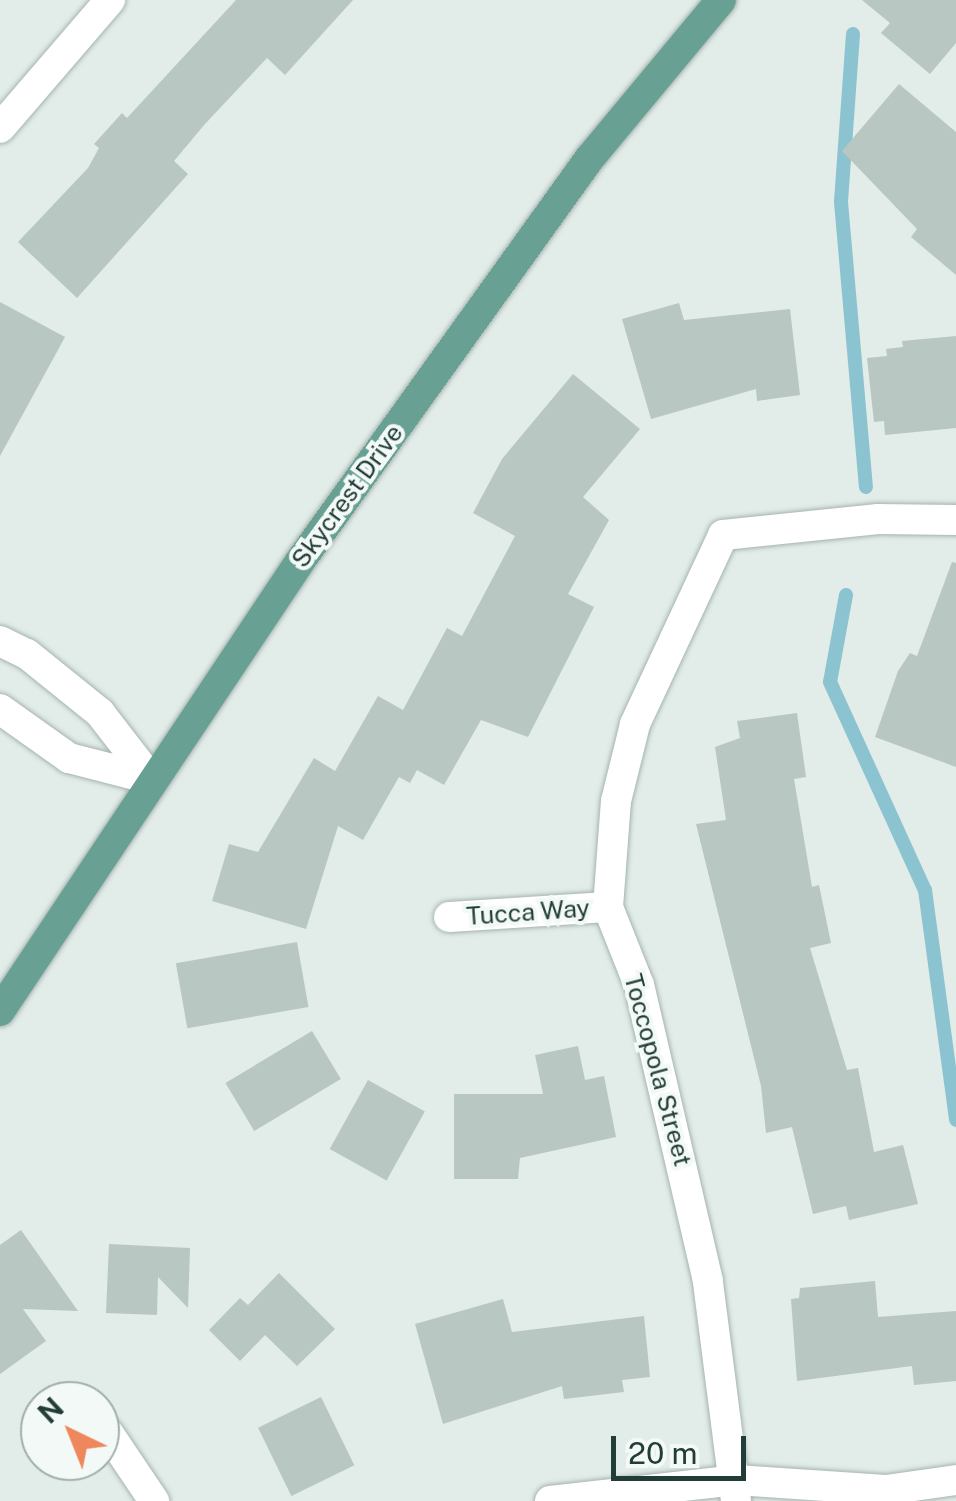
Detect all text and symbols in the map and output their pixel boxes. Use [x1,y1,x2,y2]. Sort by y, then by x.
street label: Skycrest Drive [285,419,409,573]
street label: Tucca Way [465,893,591,931]
street label: Toccopola Street [618,971,698,1169]
north arrow [20,1381,120,1481]
text: N [31,1391,70,1430]
scale bar [616,1416,751,1478]
text: 20 m [628,1435,697,1471]

